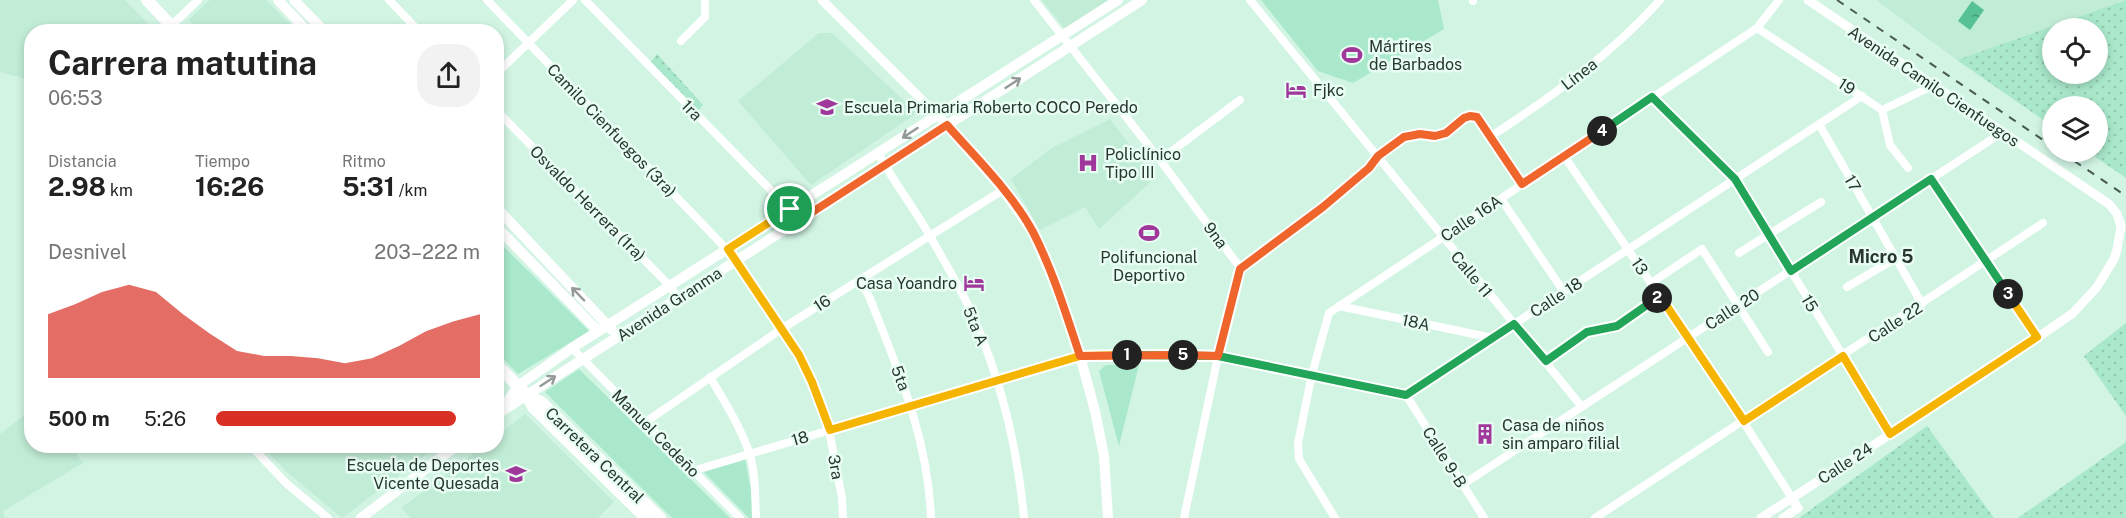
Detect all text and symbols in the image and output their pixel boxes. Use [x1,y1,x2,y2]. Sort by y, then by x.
map controls [2042,18,2108,162]
button: locate [2042,18,2108,84]
street label: Avenida Camilo Cienfuegos [1845,22,2023,151]
place label: Mártires de Barbados [1369,37,1462,74]
sports icon: Mártires de Barbados [1340,43,1364,67]
text: Carrera matutina [48,44,317,82]
button: share [417,44,480,107]
street label: Línea [1558,55,1601,94]
street label: Camilo Cienfuegos (3ra) [543,60,680,201]
street label: 19 [1835,74,1859,99]
one-way arrow [1004,77,1021,89]
hotel icon: Fjkc [1284,78,1308,102]
place label: Fjkc [1313,81,1344,100]
text: 06:53 [48,86,102,110]
school or university icon: Escuela Primaria Roberto COCO Peredo [815,95,839,119]
street label: 1ra [677,96,706,125]
button: layers [2042,96,2108,162]
place label: Escuela Primaria Roberto COCO Peredo [844,98,1138,117]
pin: 4 [1587,116,1617,146]
text: 4 [1597,121,1607,140]
one-way arrow [902,127,918,139]
street label: Osvaldo Herrera (1ra) [526,142,649,265]
place label: Policlínico Tipo III [1105,145,1181,182]
hospital icon: Policlínico Tipo III [1076,151,1100,175]
text: Distancia [48,152,117,171]
text: Tiempo [195,152,250,171]
text: Ritmo [342,152,386,171]
text: 2.98 [48,171,106,202]
text: 16:26 [195,171,265,202]
text: 5:31 [342,171,395,202]
street label: 17 [1840,172,1865,195]
text: km [106,181,133,200]
text: /km [395,181,427,200]
pin [764,183,815,234]
street label: Calle 16A [1437,191,1505,246]
icon: arrive [773,192,806,225]
street label: 9na [1200,218,1232,252]
sports icon: Polifuncional Deportivo [1137,221,1161,245]
text: Desnivel [48,240,127,264]
text: 203–222 m [374,240,480,264]
district label: Micro 5 [1848,246,1914,267]
street label: Calle 11 [1447,247,1496,301]
place label: Polifuncional Deportivo [1100,248,1198,285]
street label: 13 [1627,254,1652,278]
street label: Avenida Granma [613,263,725,345]
hotel icon: Casa Yoandro [962,271,986,295]
place label: Casa Yoandro [856,274,957,293]
street label: Calle 18 [1527,274,1586,321]
pin: 3 [1993,279,2023,309]
pin: 2 [1642,283,1672,313]
text: 3 [2003,284,2013,303]
street label: Calle 20 [1702,285,1763,334]
one-way arrow [571,286,586,301]
text: 2 [1652,288,1662,307]
street label: 16 [810,291,834,316]
street label: 15 [1797,291,1822,315]
street label: Calle 22 [1865,298,1926,347]
street label: 5ta A [959,304,992,349]
street label: 18A [1400,310,1432,335]
pin: 1 [1112,340,1142,370]
pin: 5 [1168,340,1198,370]
text: 1 [1124,345,1130,364]
text: 5 [1178,345,1188,364]
street label: 5ta [887,363,914,393]
one-way arrow [540,375,557,388]
street label: Manuel Cedeño [608,386,703,481]
street label: Carretera Central [541,404,648,507]
text: 500 m [48,407,110,431]
text: 5:26 [144,407,186,431]
place label: Casa de niños sin amparo filial [1502,416,1620,453]
building icon: Casa de niños sin amparo filial [1473,422,1497,446]
street label: Calle 9-B [1418,423,1471,491]
street label: 18 [789,427,811,450]
street label: Calle 24 [1814,439,1876,488]
street label: 3ra [824,453,847,481]
place label: Escuela de Deportes Vicente Quesada [347,456,499,493]
school or university icon: Escuela de Deportes Vicente Quesada [504,462,528,486]

